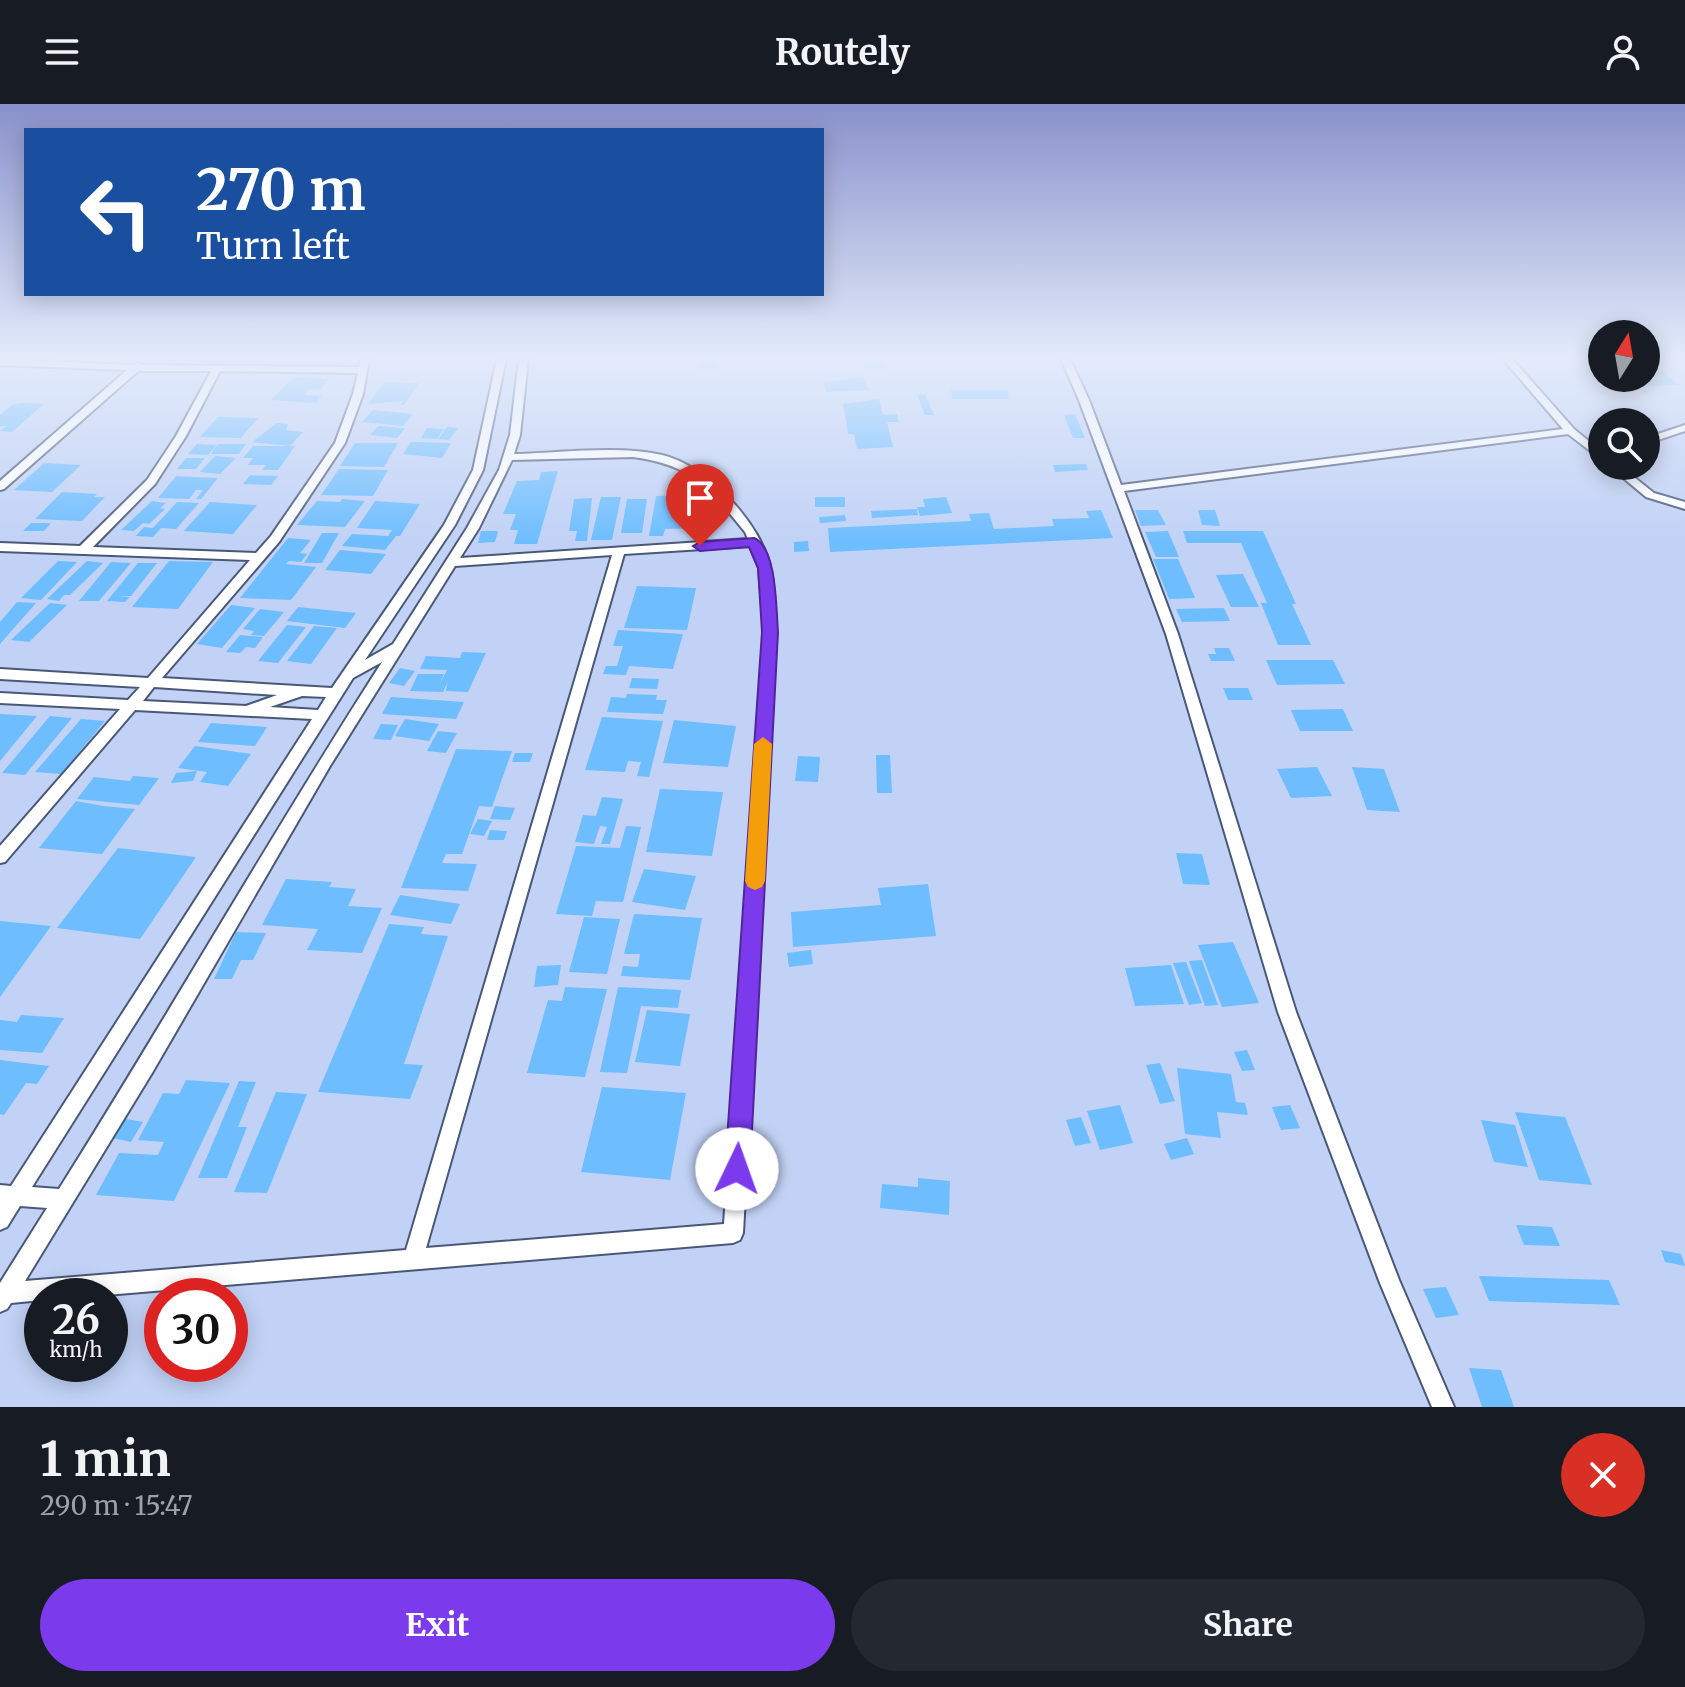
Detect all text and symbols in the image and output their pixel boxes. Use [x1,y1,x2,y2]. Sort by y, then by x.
icon: menu [40,30,84,74]
text: Routely [775,30,910,75]
icon: person [1601,30,1645,74]
text: 270 m [196,155,366,225]
icon: left [64,160,168,264]
text: Turn left [196,224,350,269]
north arrow [1588,320,1660,392]
map controls [1588,320,1660,480]
button: search [1588,408,1660,480]
pin [666,464,734,546]
icon: arrive [678,476,722,520]
position arrow [695,1127,779,1211]
speed limit sign: 30 [144,1278,248,1382]
text: 26 [52,1295,100,1345]
text: km/h [50,1337,102,1362]
text: 1 min [40,1429,171,1489]
button: close [1561,1433,1645,1517]
text: 290 m · 15:47 [40,1489,193,1522]
button: Exit [40,1579,835,1671]
button: Share [851,1579,1645,1671]

